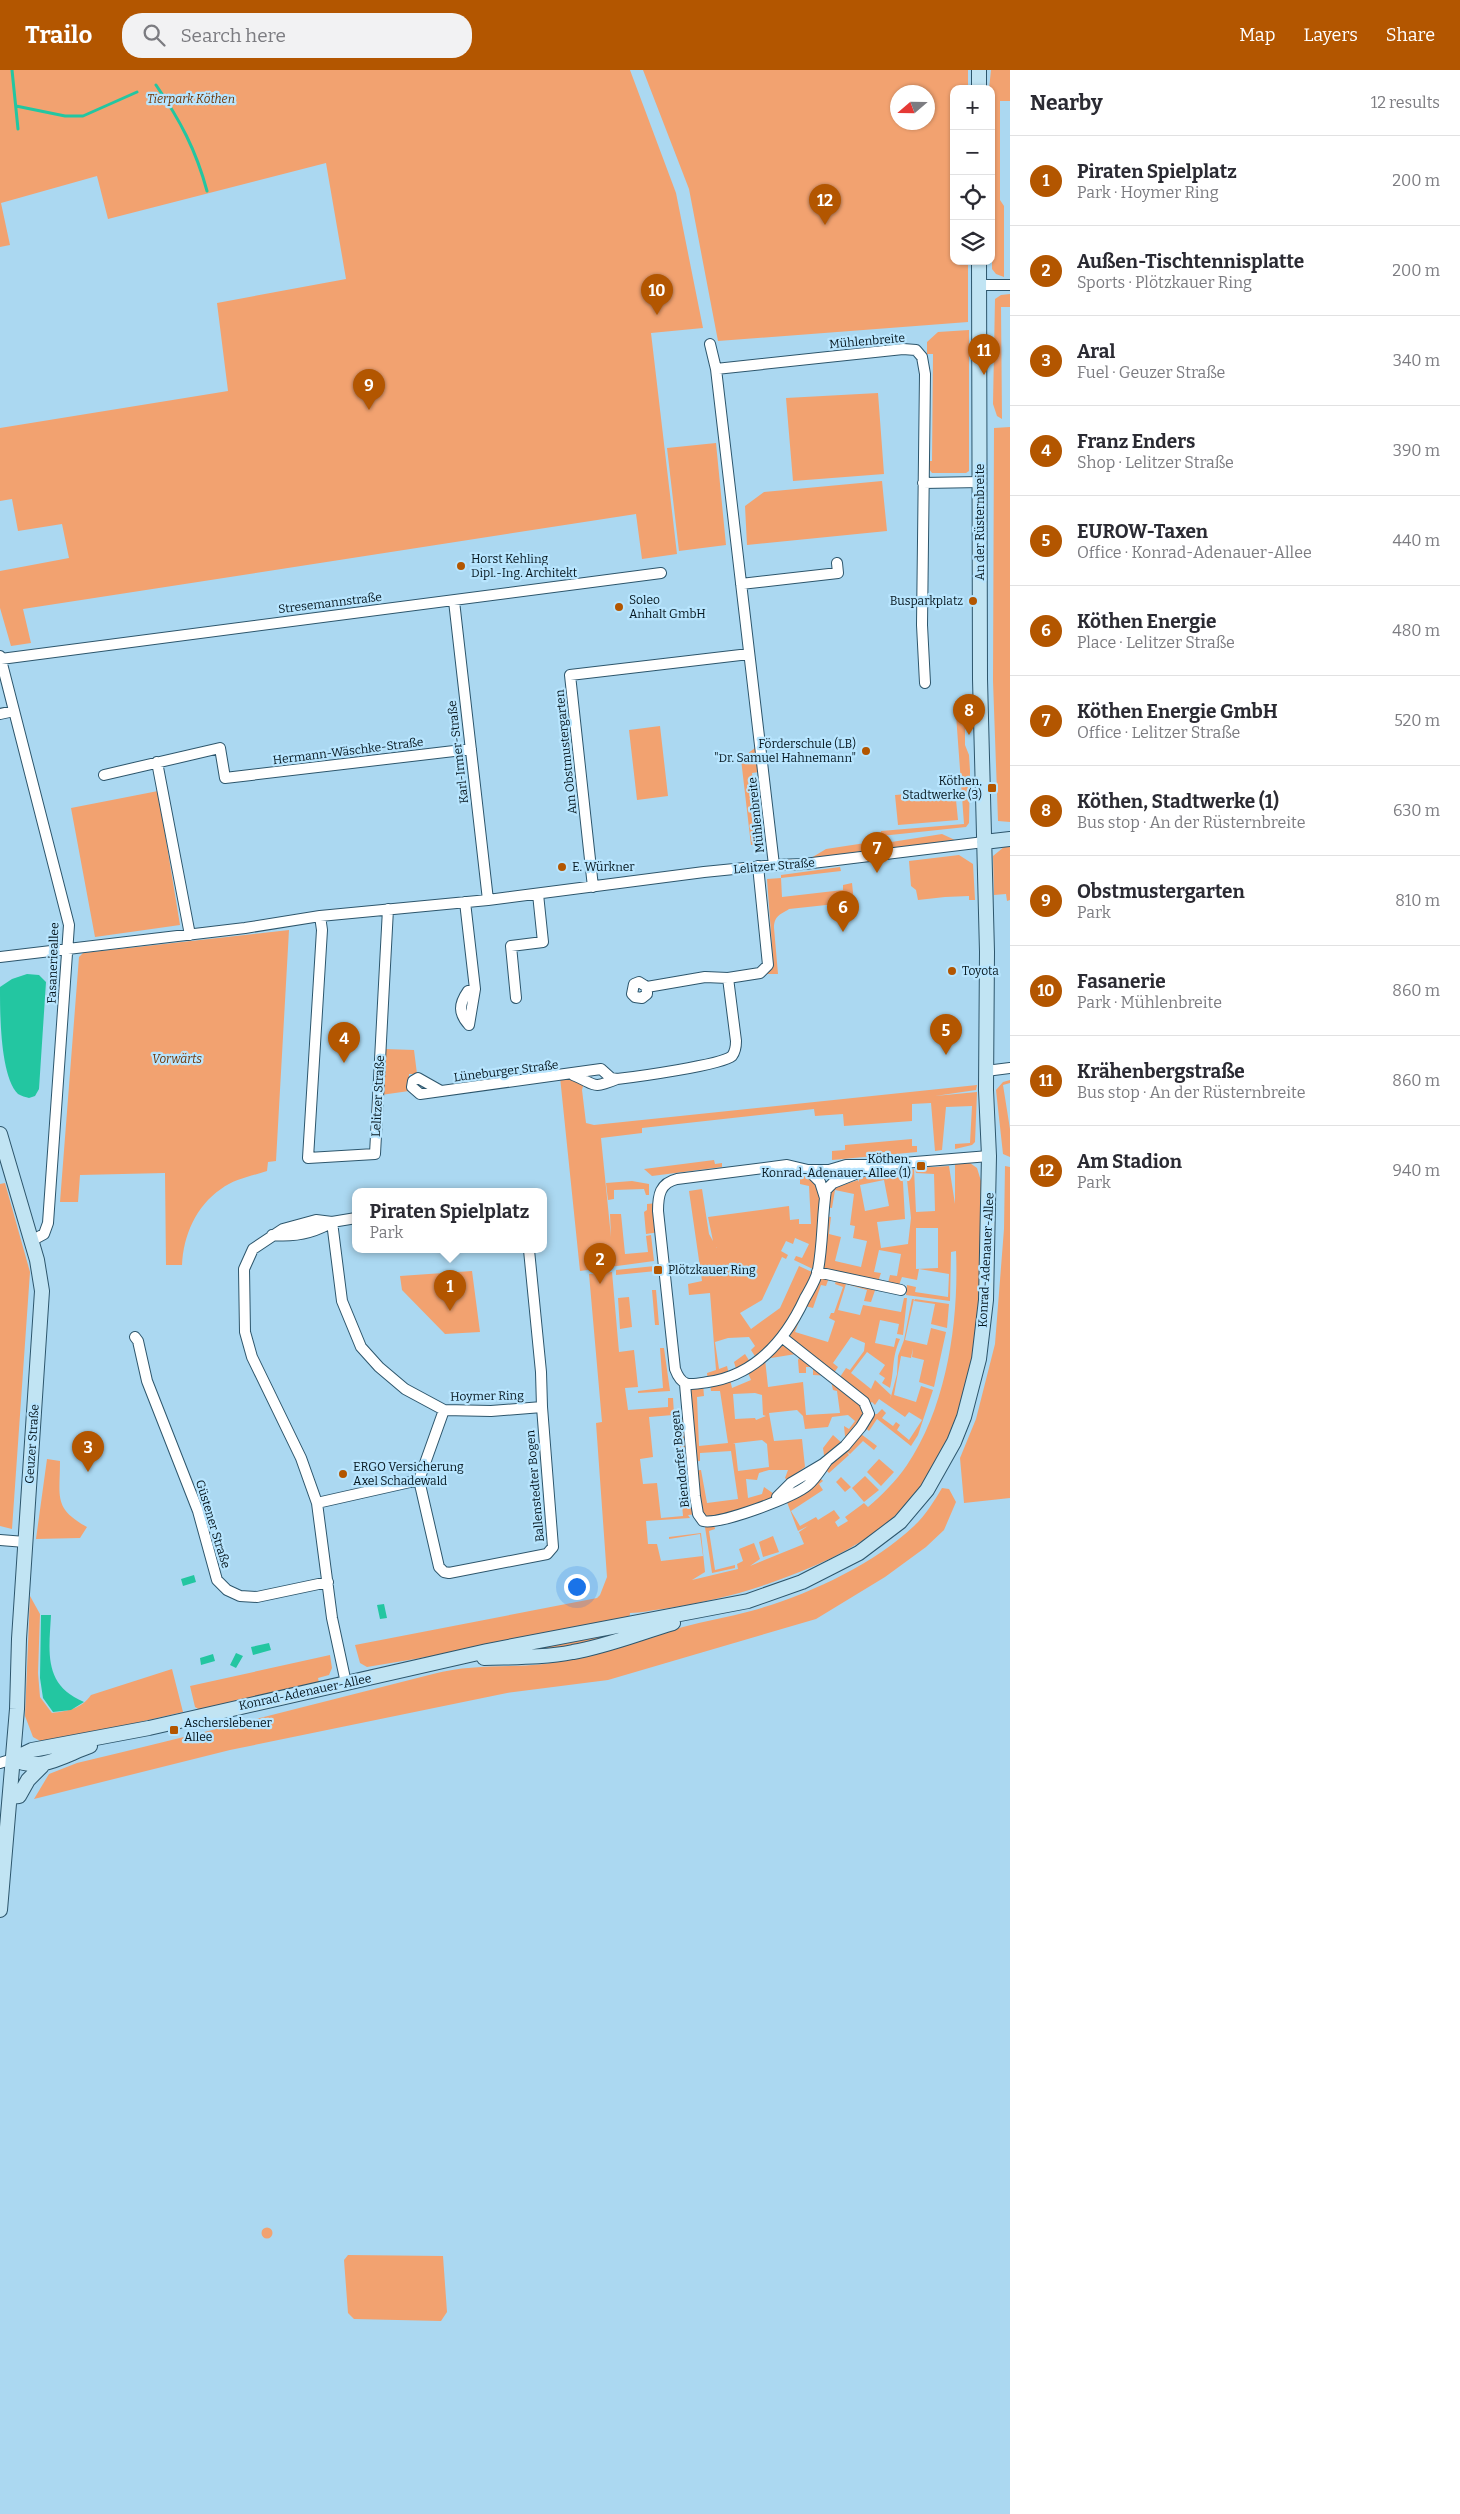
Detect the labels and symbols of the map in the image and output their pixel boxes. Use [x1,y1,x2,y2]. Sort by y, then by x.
north arrow [890,85,935,130]
park label: Tierpark Köthen [147,92,235,106]
pin: 12 [809,184,841,225]
pin: 10 [641,274,673,315]
street label: Mühlenbreite [828,331,906,351]
pin: 11 [968,334,1000,375]
pin: 9 [353,369,385,410]
street label: An der Rüsternbreite [973,464,987,580]
place label: Horst Kehling Dipl.-Ing. Architekt [471,552,578,580]
marker: Horst Kehling Dipl.-Ing. Architekt [455,560,467,572]
street label: Stresemannstraße [277,590,383,616]
place label: Soleo Anhalt GmbH [629,593,706,621]
place label: Busparkplatz [890,594,963,608]
marker: Busparkplatz [967,595,979,607]
marker: Soleo Anhalt GmbH [613,601,625,613]
street label: Am Obstmustergarten [552,689,580,815]
pin: 8 [953,694,985,735]
street label: Karl-Irmer-Straße [445,700,471,804]
street label: Hermann-Wäschke-Straße [272,735,424,767]
place label: Förderschule (LB) "Dr. Samuel Hahnemann" [714,736,856,765]
marker: Förderschule (LB) "Dr. Samuel Hahnemann" [860,745,872,757]
place label: Köthen, Stadtwerke (3) [902,774,982,802]
street label: Mühlenbreite [745,776,767,854]
marker: Köthen, Stadtwerke (3) [986,782,998,794]
pin: 7 [861,832,893,873]
street label: Lelitzer Straße [733,855,815,877]
place label: E. Würkner [572,860,635,874]
marker: E. Würkner [556,861,568,873]
pin: 6 [827,891,859,932]
street label: Fasanerieallee [45,922,61,1004]
place label: Toyota [962,964,999,978]
marker: Toyota [946,965,958,977]
pin: 5 [930,1014,962,1055]
pin: 4 [328,1022,360,1063]
park label: Vorwärts [152,1052,202,1066]
street label: Lelitzer Straße [369,1055,387,1137]
street label: Lüneburger Straße [453,1058,559,1084]
place label: Köthen, Konrad-Adenauer-Allee (1) [761,1152,911,1180]
marker: Köthen, Konrad-Adenauer-Allee (1) [915,1160,927,1172]
street label: Konrad-Adenauer-Allee [975,1192,997,1328]
pin: 2 [584,1243,616,1284]
place label: Plötzkauer Ring [668,1263,756,1277]
marker: Plötzkauer Ring [652,1264,664,1276]
pin: 1 [434,1270,466,1311]
street label: Hoymer Ring [450,1388,524,1404]
street label: Geuzer Straße [22,1404,42,1484]
street label: Biendorfer Bogen [668,1409,692,1508]
street label: Ballenstedter Bogen [523,1429,547,1543]
pin: 3 [72,1431,104,1472]
place label: ERGO Versicherung Axel Schadewald [353,1460,464,1488]
marker: ERGO Versicherung Axel Schadewald [337,1468,349,1480]
street label: Güstener Straße [193,1478,233,1570]
your location [564,1574,590,1600]
street label: Konrad-Adenauer-Allee [237,1671,373,1713]
place label: Ascherslebener Allee [184,1716,273,1744]
marker: Ascherslebener Allee [168,1724,180,1736]

